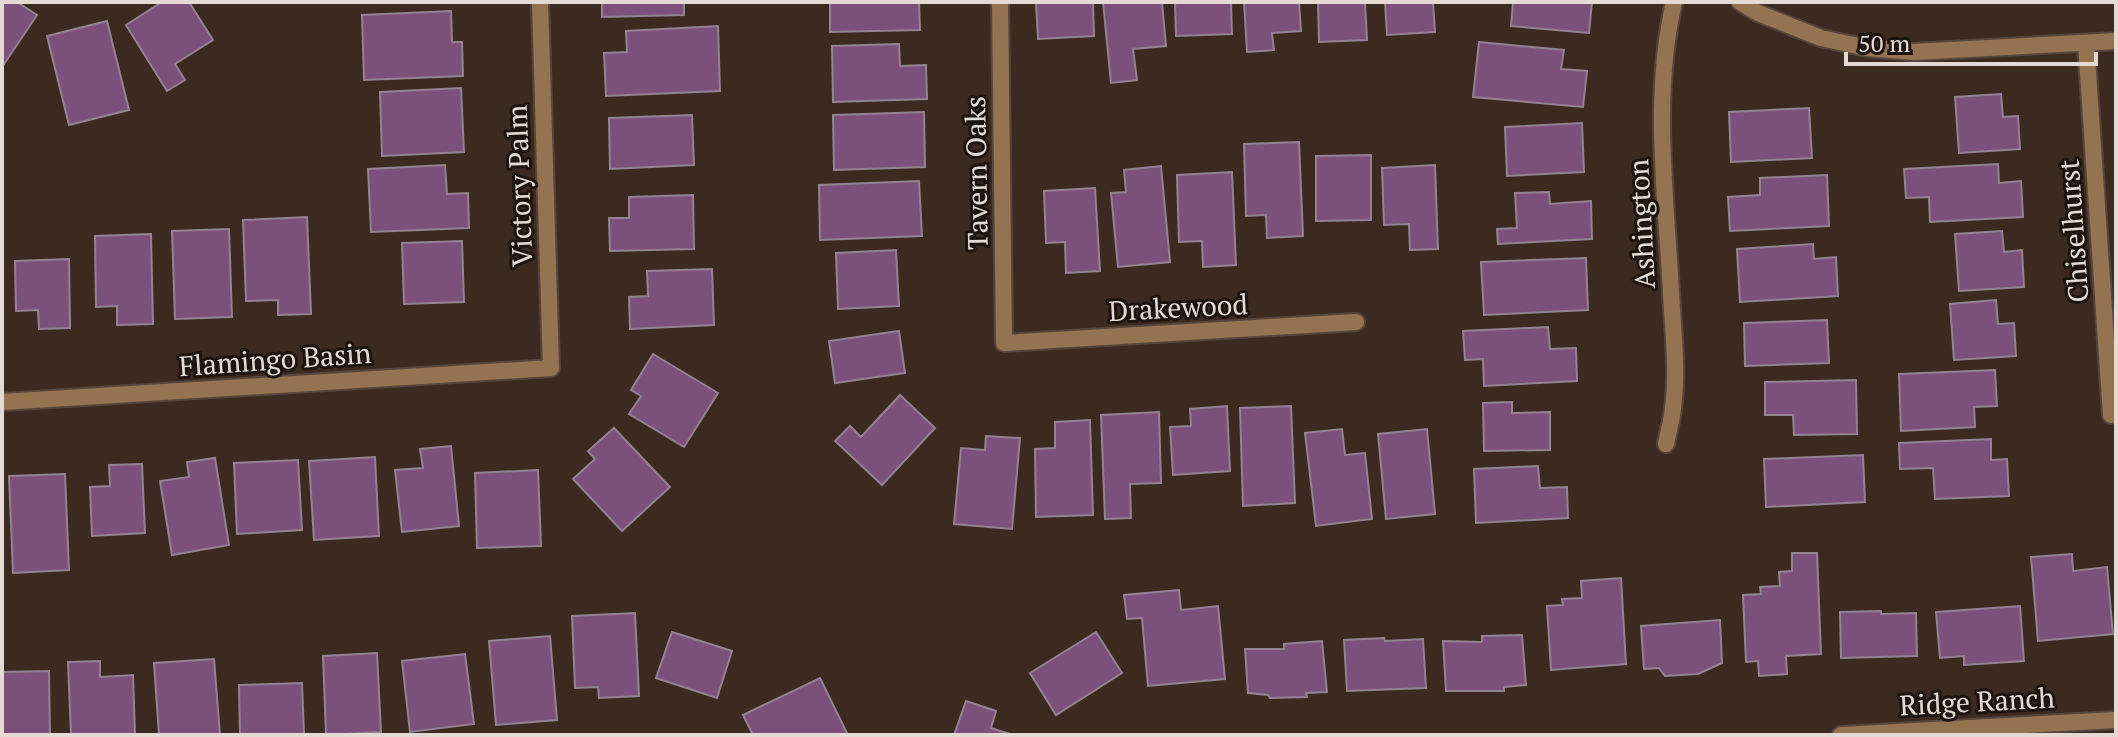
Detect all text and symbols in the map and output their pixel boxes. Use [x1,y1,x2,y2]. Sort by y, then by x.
scale bar [1846,16,2096,66]
text: 50 m [1858,27,1910,59]
street label: Tavern Oaks [956,96,996,250]
street label: Victory Palm [498,104,540,268]
street label: Ashington [1619,158,1663,290]
street label: Chiselhurst [2050,158,2096,304]
street label: Drakewood [1107,285,1249,329]
street label: Flamingo Basin [178,334,373,384]
street label: Ridge Ranch [1898,678,2056,724]

